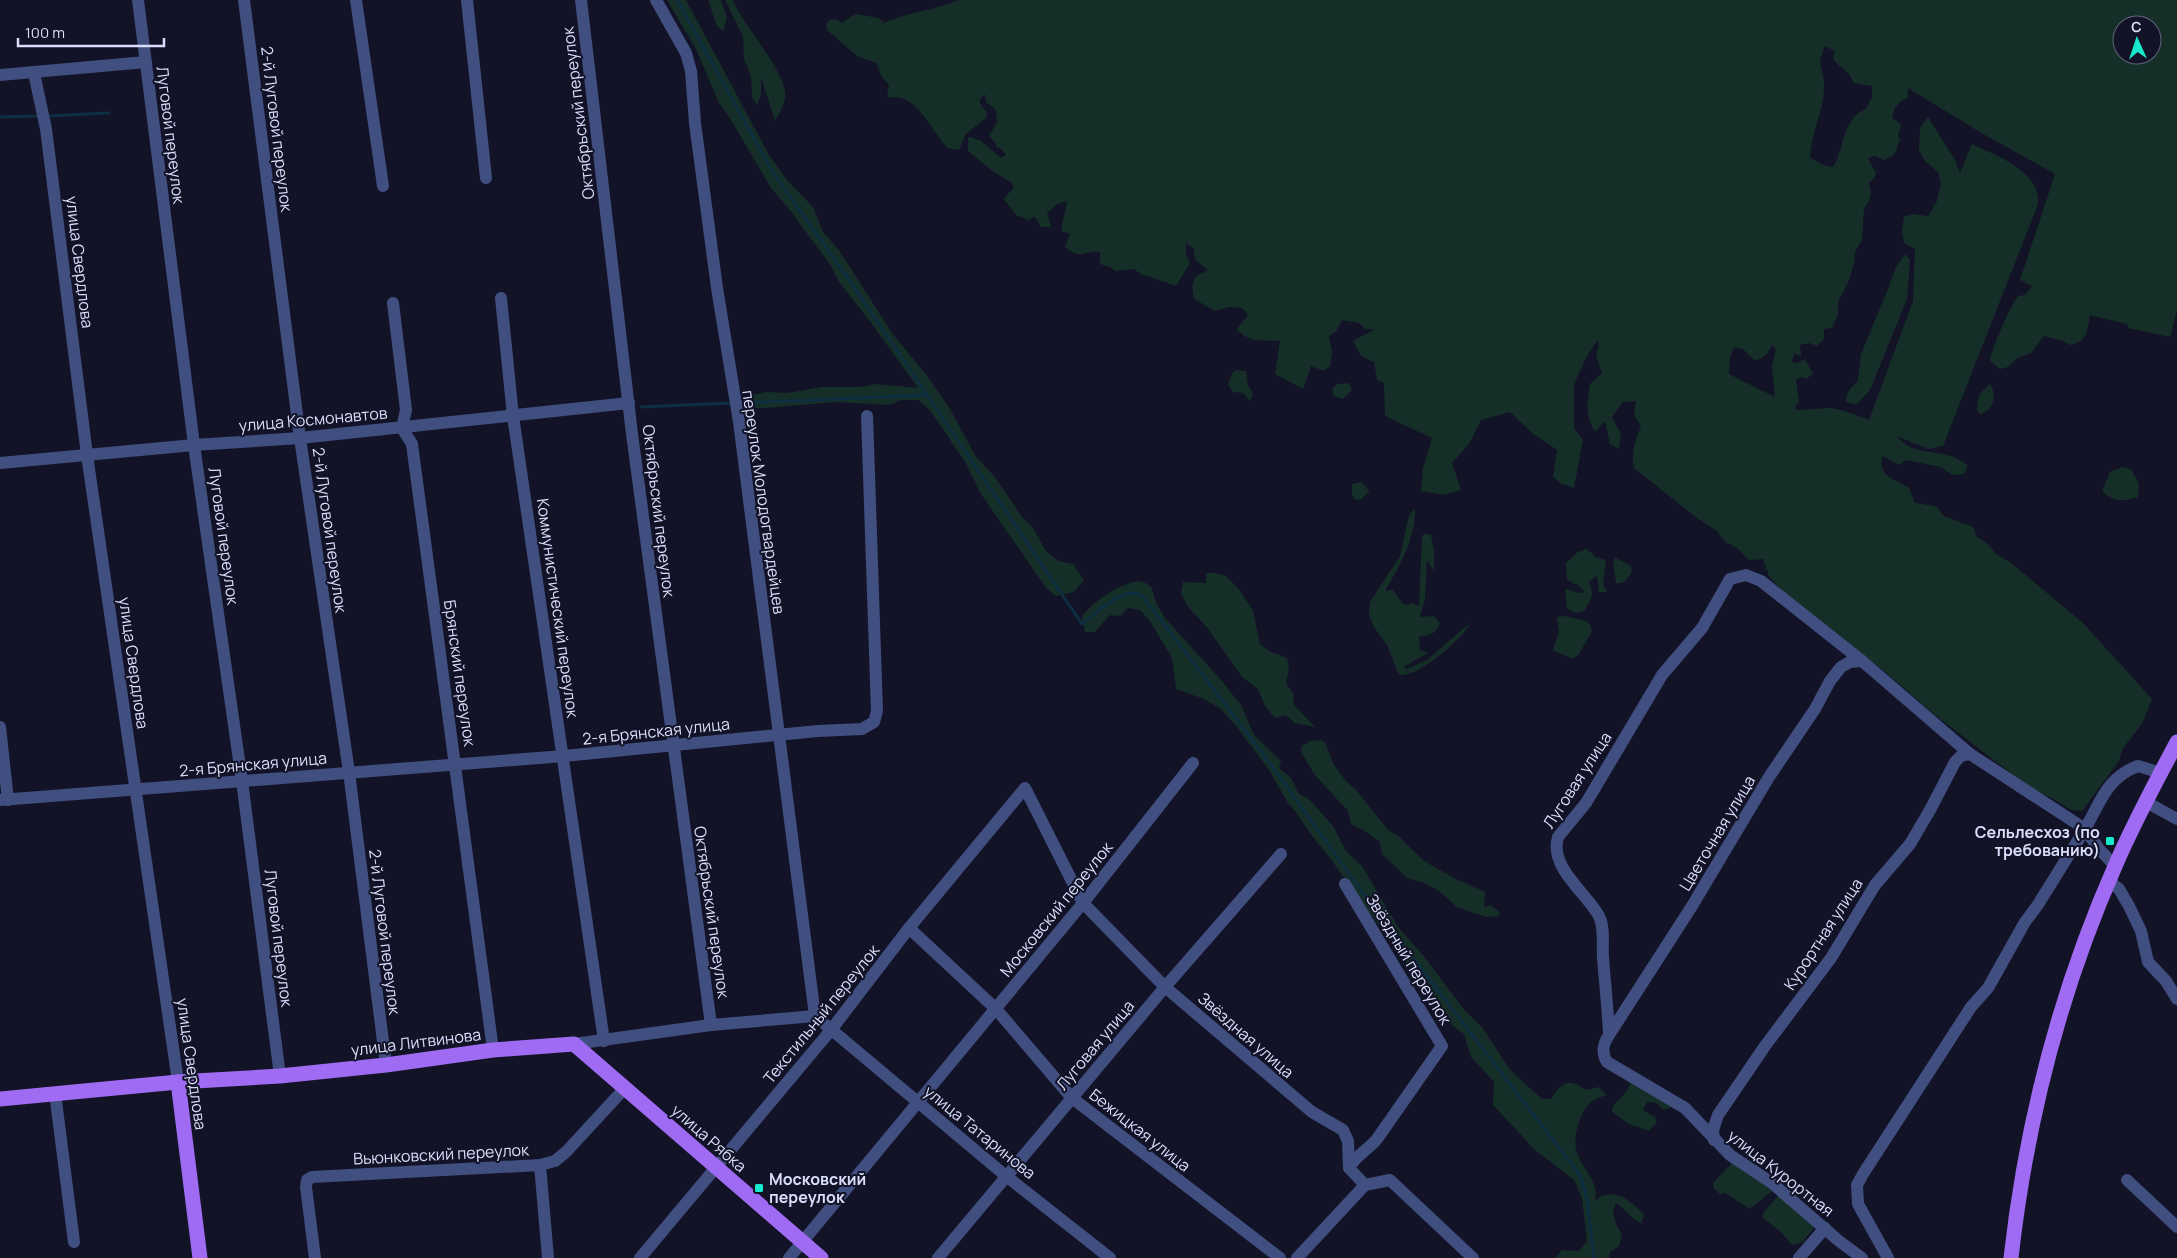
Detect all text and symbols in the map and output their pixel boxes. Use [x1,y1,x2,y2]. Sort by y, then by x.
scale bar [18,15,164,47]
north arrow [2112,15,2162,65]
text: С [2131,17,2142,36]
text: 100 m [25,22,65,43]
street label: Октябрьский переулок [556,24,599,200]
street label: 2-й Луговой переулок [256,45,298,214]
street label: Луговой переулок [152,65,190,206]
street label: улица Свердлова [61,195,99,329]
street label: переулок Молодогвардейцев [737,389,791,616]
street label: улица Космонавтов [238,402,389,436]
street label: Октябрьский переулок [638,424,681,600]
street label: 2-й Луговой переулок [308,446,353,615]
street label: Луговой переулок [203,466,245,607]
street label: Коммунистический переулок [532,497,584,720]
street label: улица Свердлова [114,596,154,730]
street label: Брянский переулок [439,598,481,749]
street label: 2-я Брянская улица [581,712,731,750]
street label: Луговая улица [1538,727,1616,833]
street label: 2-я Брянская улица [178,747,328,781]
street label: Цветочная улица [1674,771,1760,895]
place label: Сельлесхоз (по требованию) [1975,821,2100,861]
street label: Октябрьский переулок [689,825,735,1001]
marker: Сельлесхоз (по требованию) [2104,835,2116,847]
street label: Московский переулок [995,836,1118,981]
street label: 2-й Луговой переулок [364,848,406,1017]
street label: Луговой переулок [260,868,298,1009]
street label: Курортная улица [1779,874,1867,994]
street label: Звёздный переулок [1361,889,1457,1029]
street label: Текстильный переулок [758,939,885,1088]
street label: Звёздная улица [1193,987,1299,1083]
street label: Луговая улица [1051,995,1139,1095]
street label: улица Свердлова [172,997,212,1131]
street label: улица Литвинова [350,1023,482,1061]
street label: улица Татаринова [920,1080,1040,1184]
street label: Бежицкая улица [1085,1083,1195,1177]
street label: улица Рябка [667,1099,751,1177]
street label: улица Курортная [1723,1125,1839,1221]
street label: Вьюнковский переулок [352,1138,531,1170]
place label: Московский переулок [769,1168,866,1208]
marker: Московский переулок [753,1182,765,1194]

